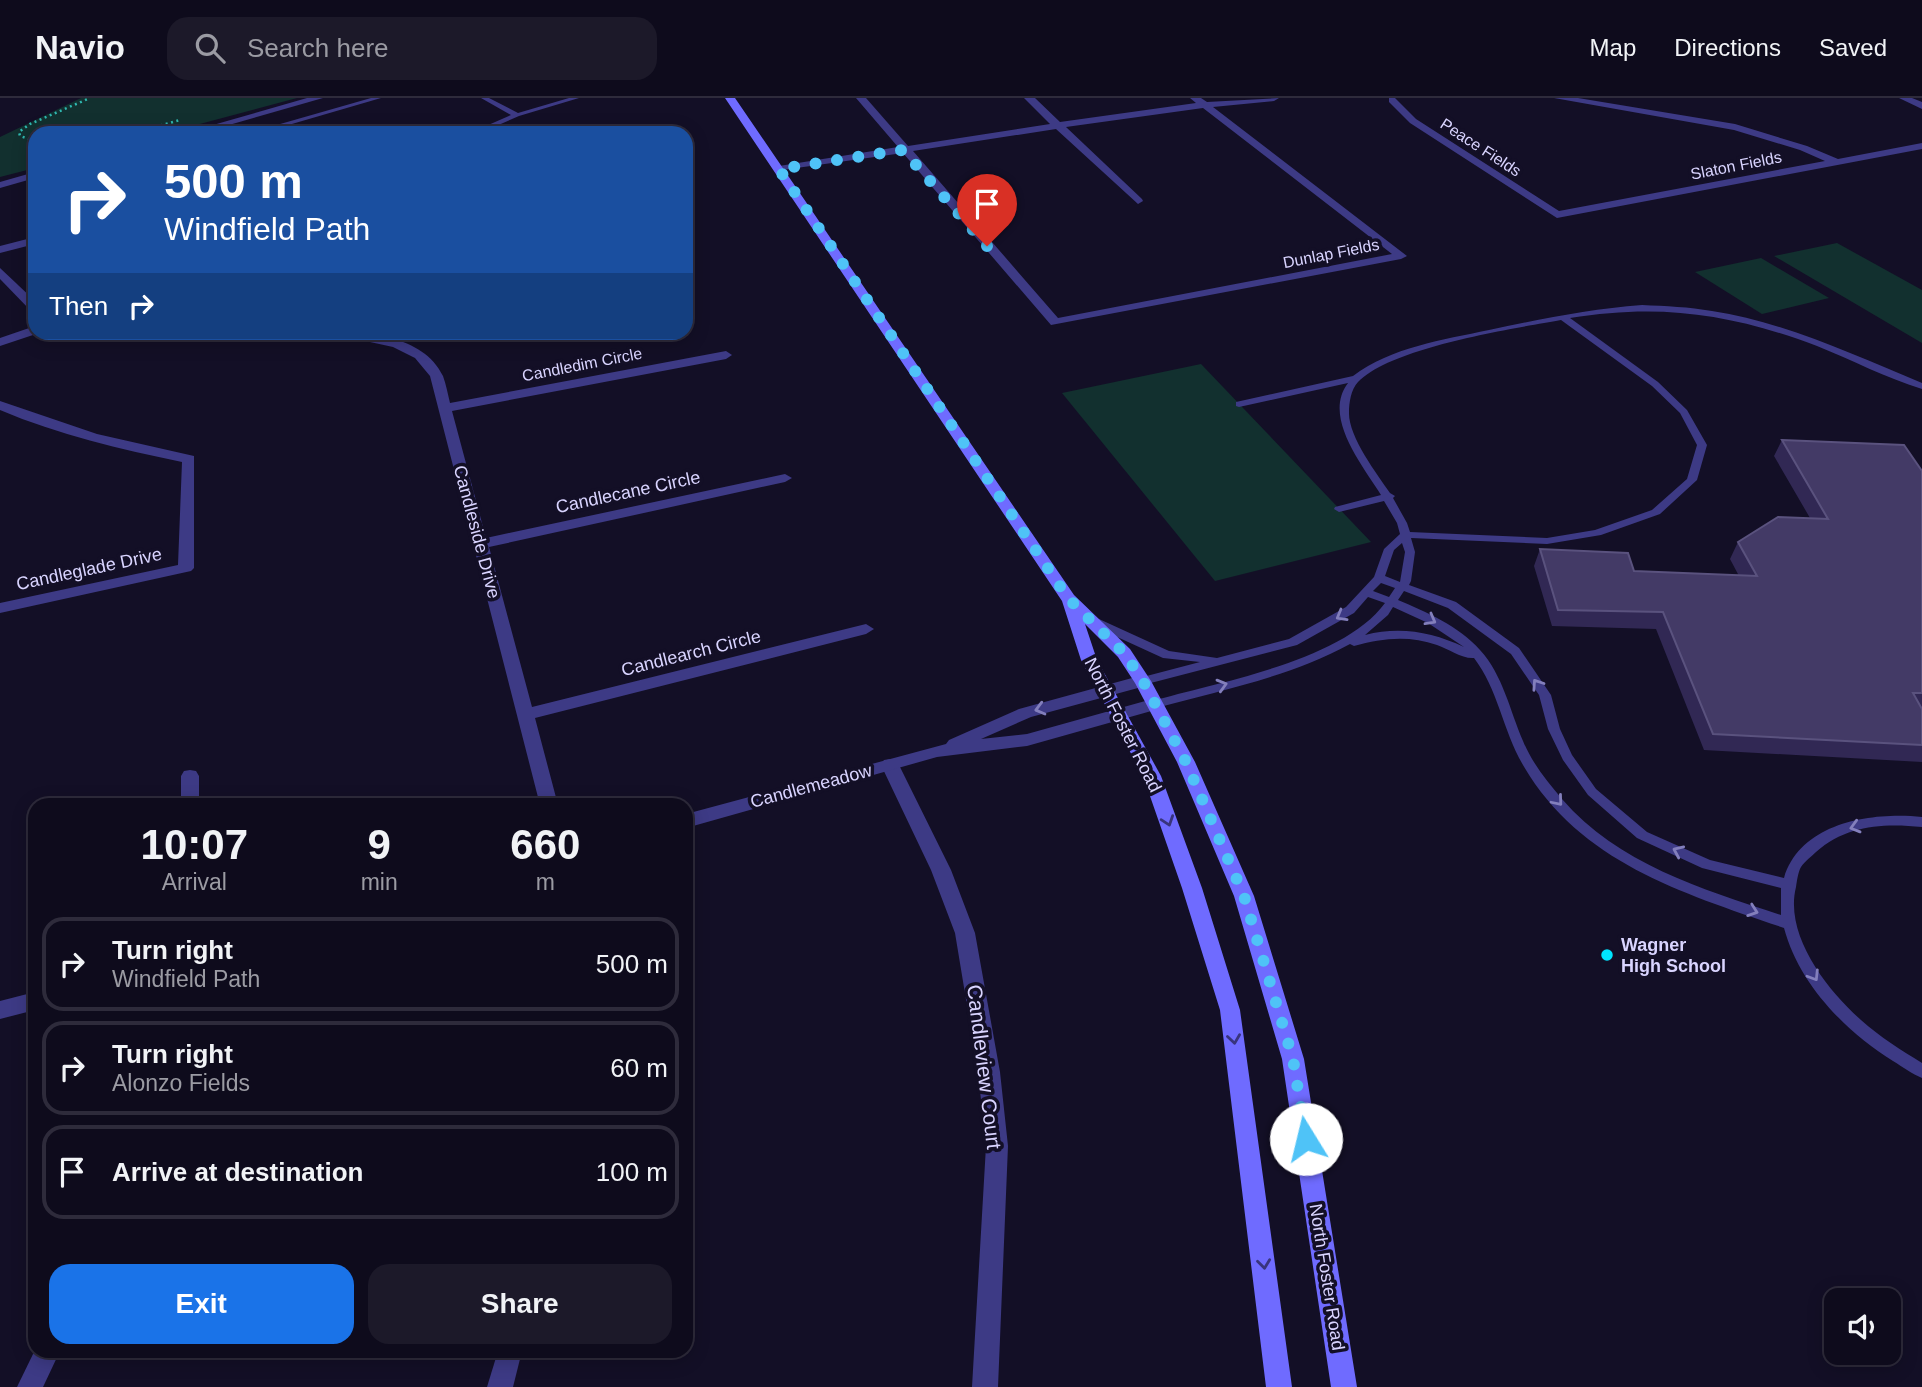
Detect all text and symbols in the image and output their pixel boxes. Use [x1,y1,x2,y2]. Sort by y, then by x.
search box [167,17,657,80]
text: Navio [35,29,125,66]
icon: search [191,29,229,67]
text: Search here [247,33,389,63]
text: Map [1590,34,1636,61]
text: Directions [1674,34,1781,61]
text: Saved [1819,34,1887,61]
street label: Peace Fields [1437,115,1524,180]
street label: Slaton Fields [1689,148,1783,183]
icon: right [49,154,140,245]
text: 500 m [164,154,303,208]
pin [957,174,1017,246]
icon: arrive [968,185,1006,223]
text: Windfield Path [164,211,370,247]
street label: Dunlap Fields [1281,236,1381,271]
icon: right [122,287,160,325]
text: Then [49,291,108,321]
street label: Candledim Circle [521,345,644,384]
street label: Candleside Drive [450,463,504,601]
street label: Candlecane Circle [554,467,702,517]
street label: Candleglade Drive [14,544,164,594]
one-way arrow [1335,607,1348,620]
one-way arrow [1423,612,1436,625]
street label: Candlearch Circle [619,626,763,680]
street label: North Foster Road [1080,654,1166,796]
one-way arrow [1215,679,1227,693]
one-way arrow [1533,679,1546,692]
one-way arrow [1034,700,1046,715]
street label: Candlemeadow [748,760,875,812]
one-way arrow [1550,793,1562,806]
one-way arrow [1160,815,1174,827]
one-way arrow [1849,818,1861,833]
text: 10:07 [141,821,248,868]
text: 9 [367,821,391,868]
text: 660 [510,821,580,868]
one-way arrow [1673,845,1685,859]
text: Arrival [162,869,227,895]
text: min [361,869,398,895]
text: m [536,869,555,895]
one-way arrow [1747,903,1759,918]
text: Turn right [112,935,233,965]
place label: Wagner High School [1621,935,1726,976]
icon: right [53,945,91,983]
marker: Wagner High School [1599,947,1615,963]
text: 500 m [596,949,668,979]
text: Windfield Path [112,966,260,992]
one-way arrow [1806,969,1819,982]
street label: Candleview Court [963,983,1006,1151]
one-way arrow [1226,1033,1241,1045]
text: Turn right [112,1039,233,1069]
icon: right [53,1049,91,1087]
text: 60 m [610,1053,668,1083]
text: Alonzo Fields [112,1070,250,1096]
position arrow [1269,1102,1343,1176]
icon: arrive [53,1153,91,1191]
text: Arrive at destination [112,1157,363,1187]
text: 100 m [596,1157,668,1187]
street label: North Foster Road [1306,1202,1348,1352]
one-way arrow [1256,1258,1271,1270]
button: Exit [49,1264,354,1344]
button: Share [368,1264,672,1344]
map controls [1824,1288,1901,1365]
button: sound [1824,1288,1901,1365]

